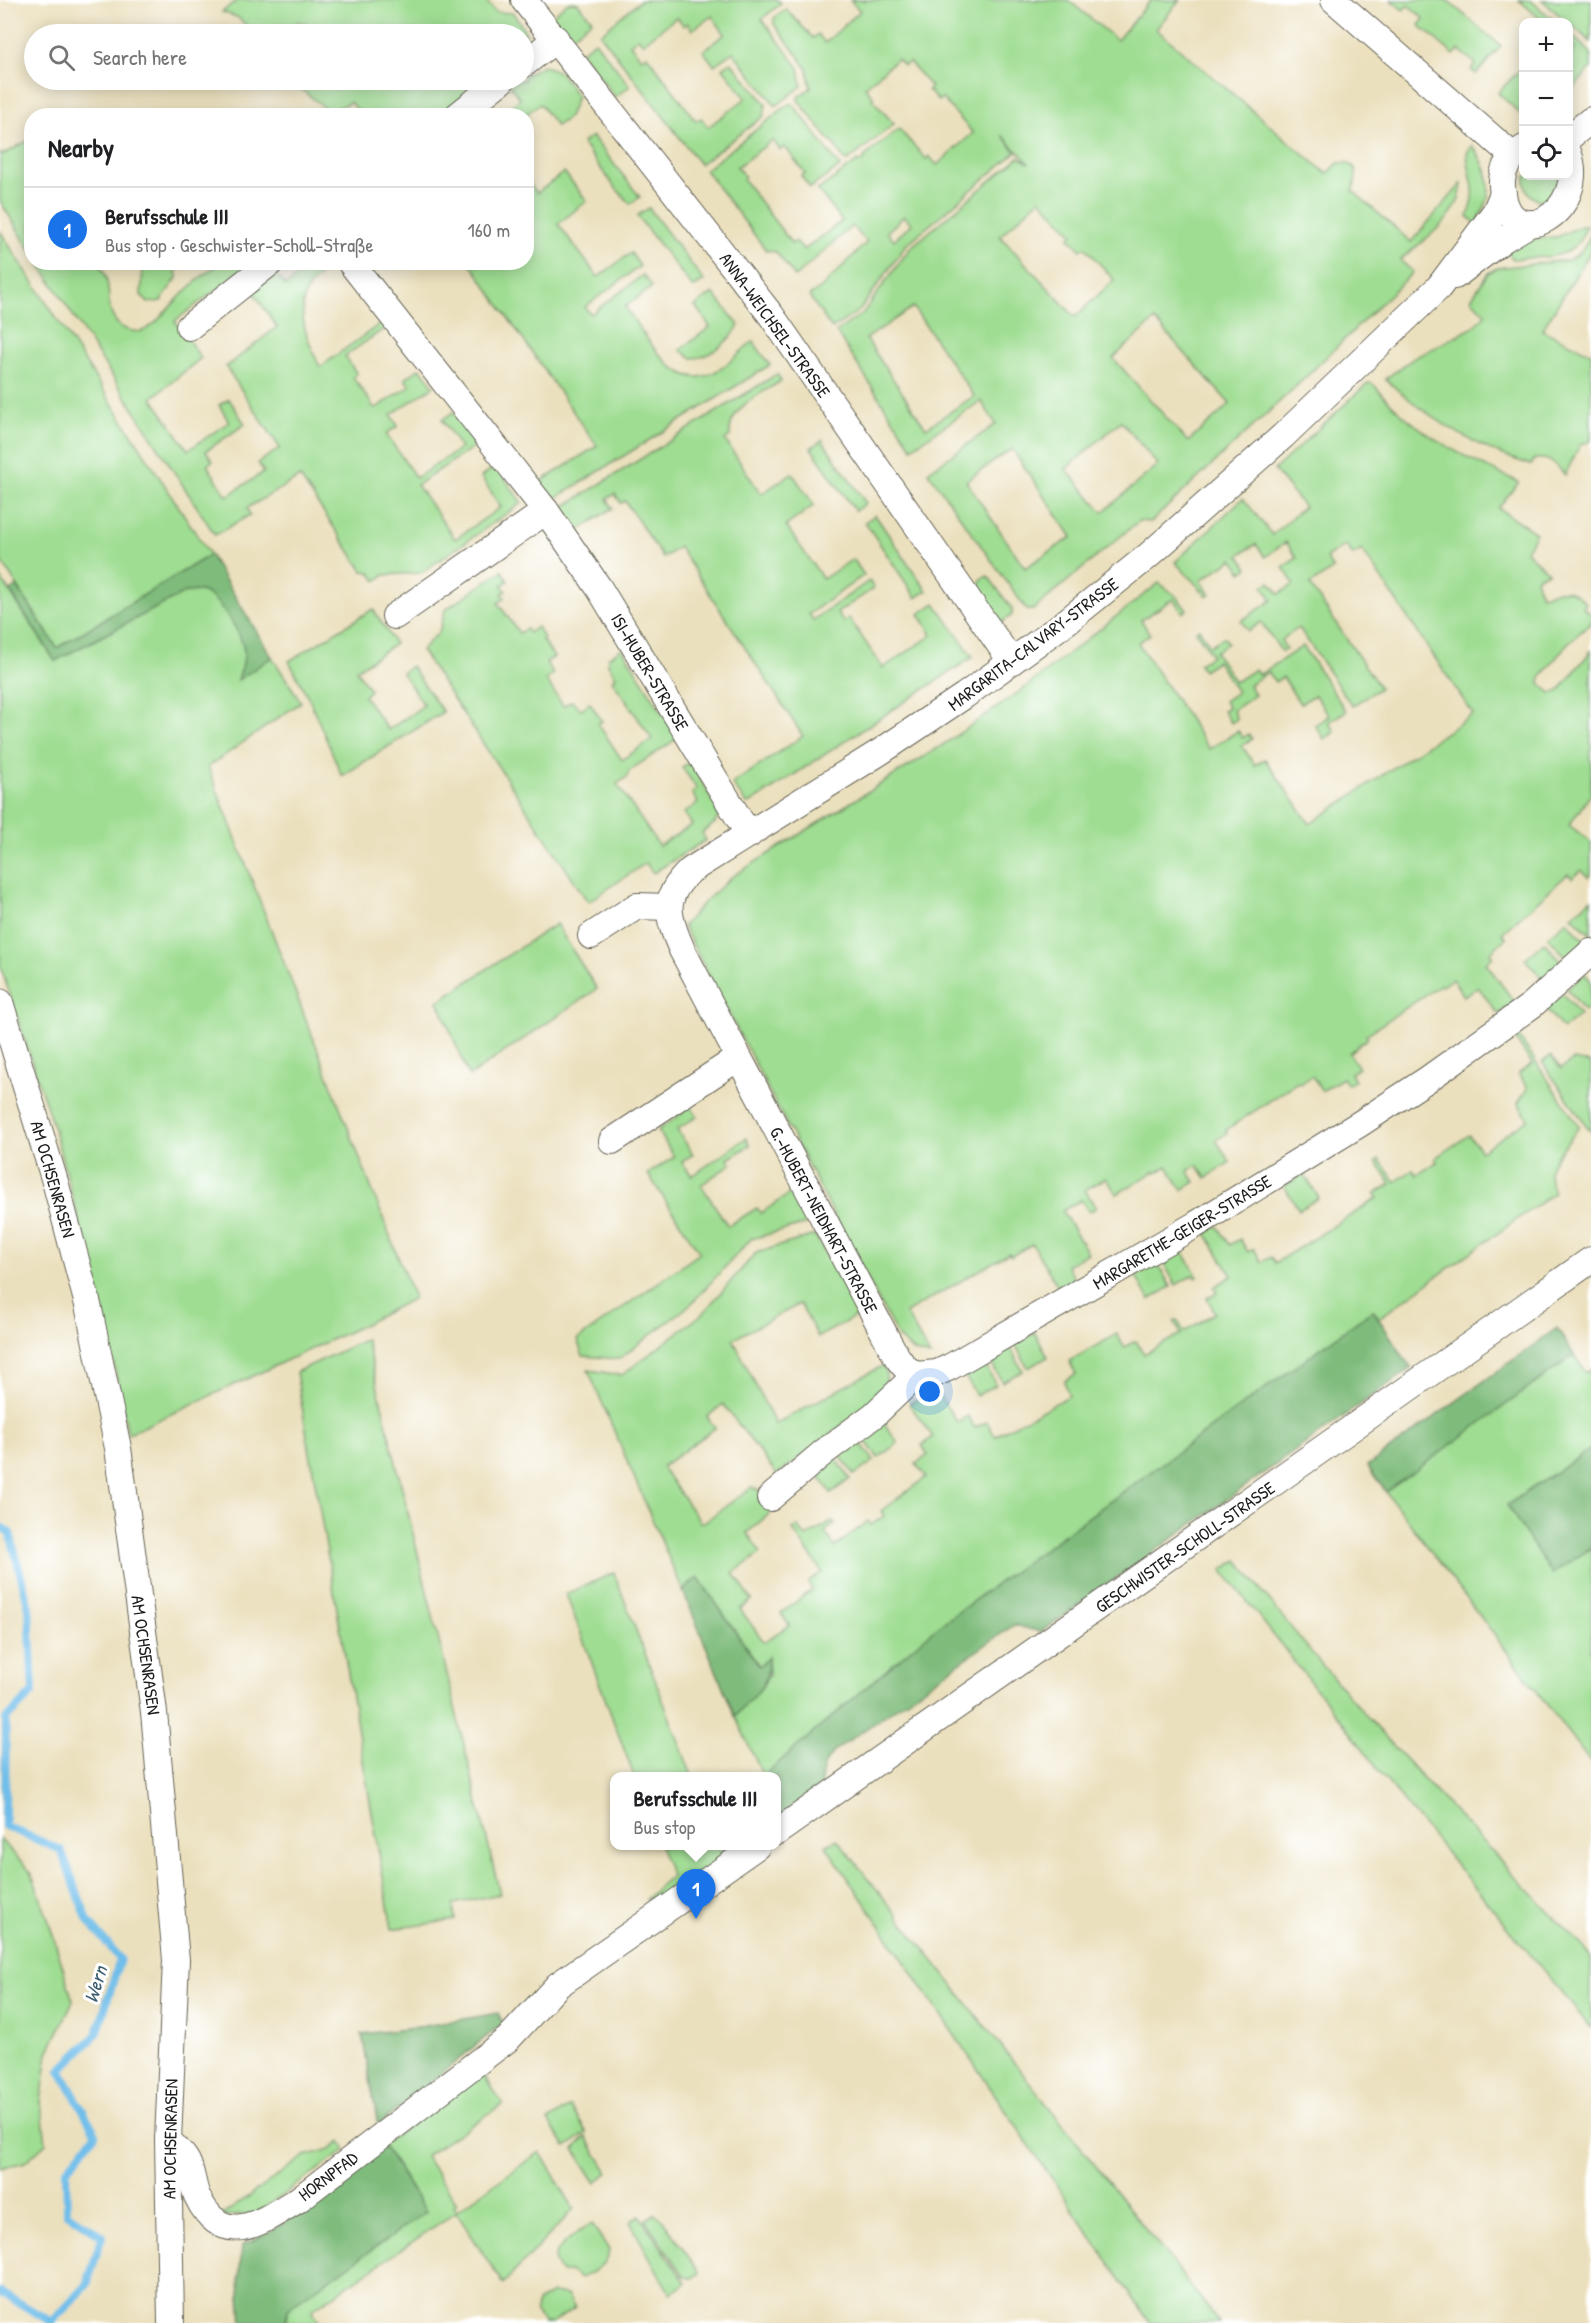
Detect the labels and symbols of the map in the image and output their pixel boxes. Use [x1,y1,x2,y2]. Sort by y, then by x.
street label: ANNA-WEICHSEL-STRASSE [714,247,836,403]
street label: MARGARITA-CALVARY-STRASSE [943,571,1124,716]
street label: ISI-HUBER-STRASSE [605,609,695,735]
street label: AM OCHSENRASEN [24,1118,82,1240]
street label: G.-HUBERT-NEIDHART-STRASSE [764,1122,884,1318]
street label: MARGARETHE-GEIGER-STRASSE [1088,1169,1276,1295]
your location [915,1377,944,1406]
street label: GESCHWISTER-SCHOLL-STRASSE [1090,1475,1280,1619]
street label: AM OCHSENRASEN [125,1594,167,1716]
pin: 1 [676,1870,716,1919]
water label: Wern [77,1960,114,2006]
street label: AM OCHSENRASEN [156,2079,184,2199]
street label: HORNPFAD [293,2145,363,2207]

